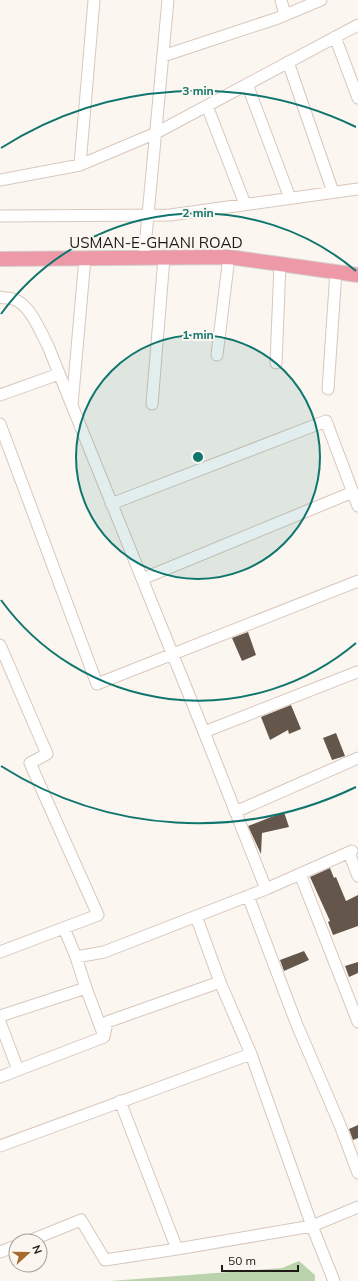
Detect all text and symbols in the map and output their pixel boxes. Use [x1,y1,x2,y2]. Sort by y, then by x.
text: 3 min [182,83,214,98]
text: 2 min [182,205,214,220]
street label: USMAN-E-GHANI ROAD [69,233,243,252]
text: 1 min [182,327,214,342]
centre of rings [191,450,205,464]
north arrow [8,1233,48,1273]
text: N [29,1243,45,1256]
scale bar [222,1247,298,1273]
text: 50 m [228,1253,256,1268]

